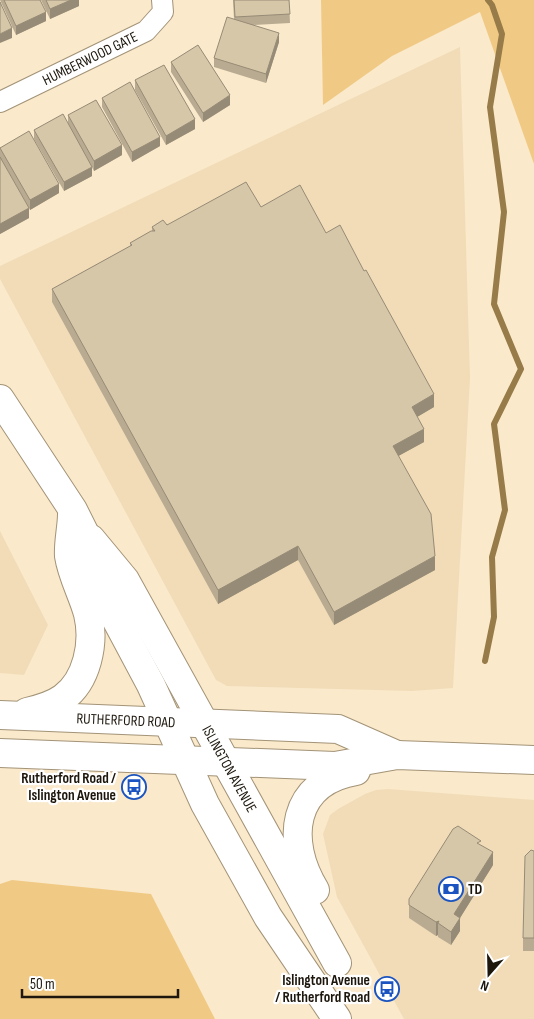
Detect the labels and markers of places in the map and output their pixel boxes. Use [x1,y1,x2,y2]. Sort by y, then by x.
place label: Rutherford Road / Islington Avenue [21,769,116,805]
bus stop icon: Rutherford Road / Islington Avenue [121,774,147,800]
bank icon: TD [438,876,464,902]
place label: TD [468,880,483,899]
place label: Islington Avenue / Rutherford Road [275,971,370,1007]
bus stop icon: Islington Avenue / Rutherford Road [374,976,400,1002]

